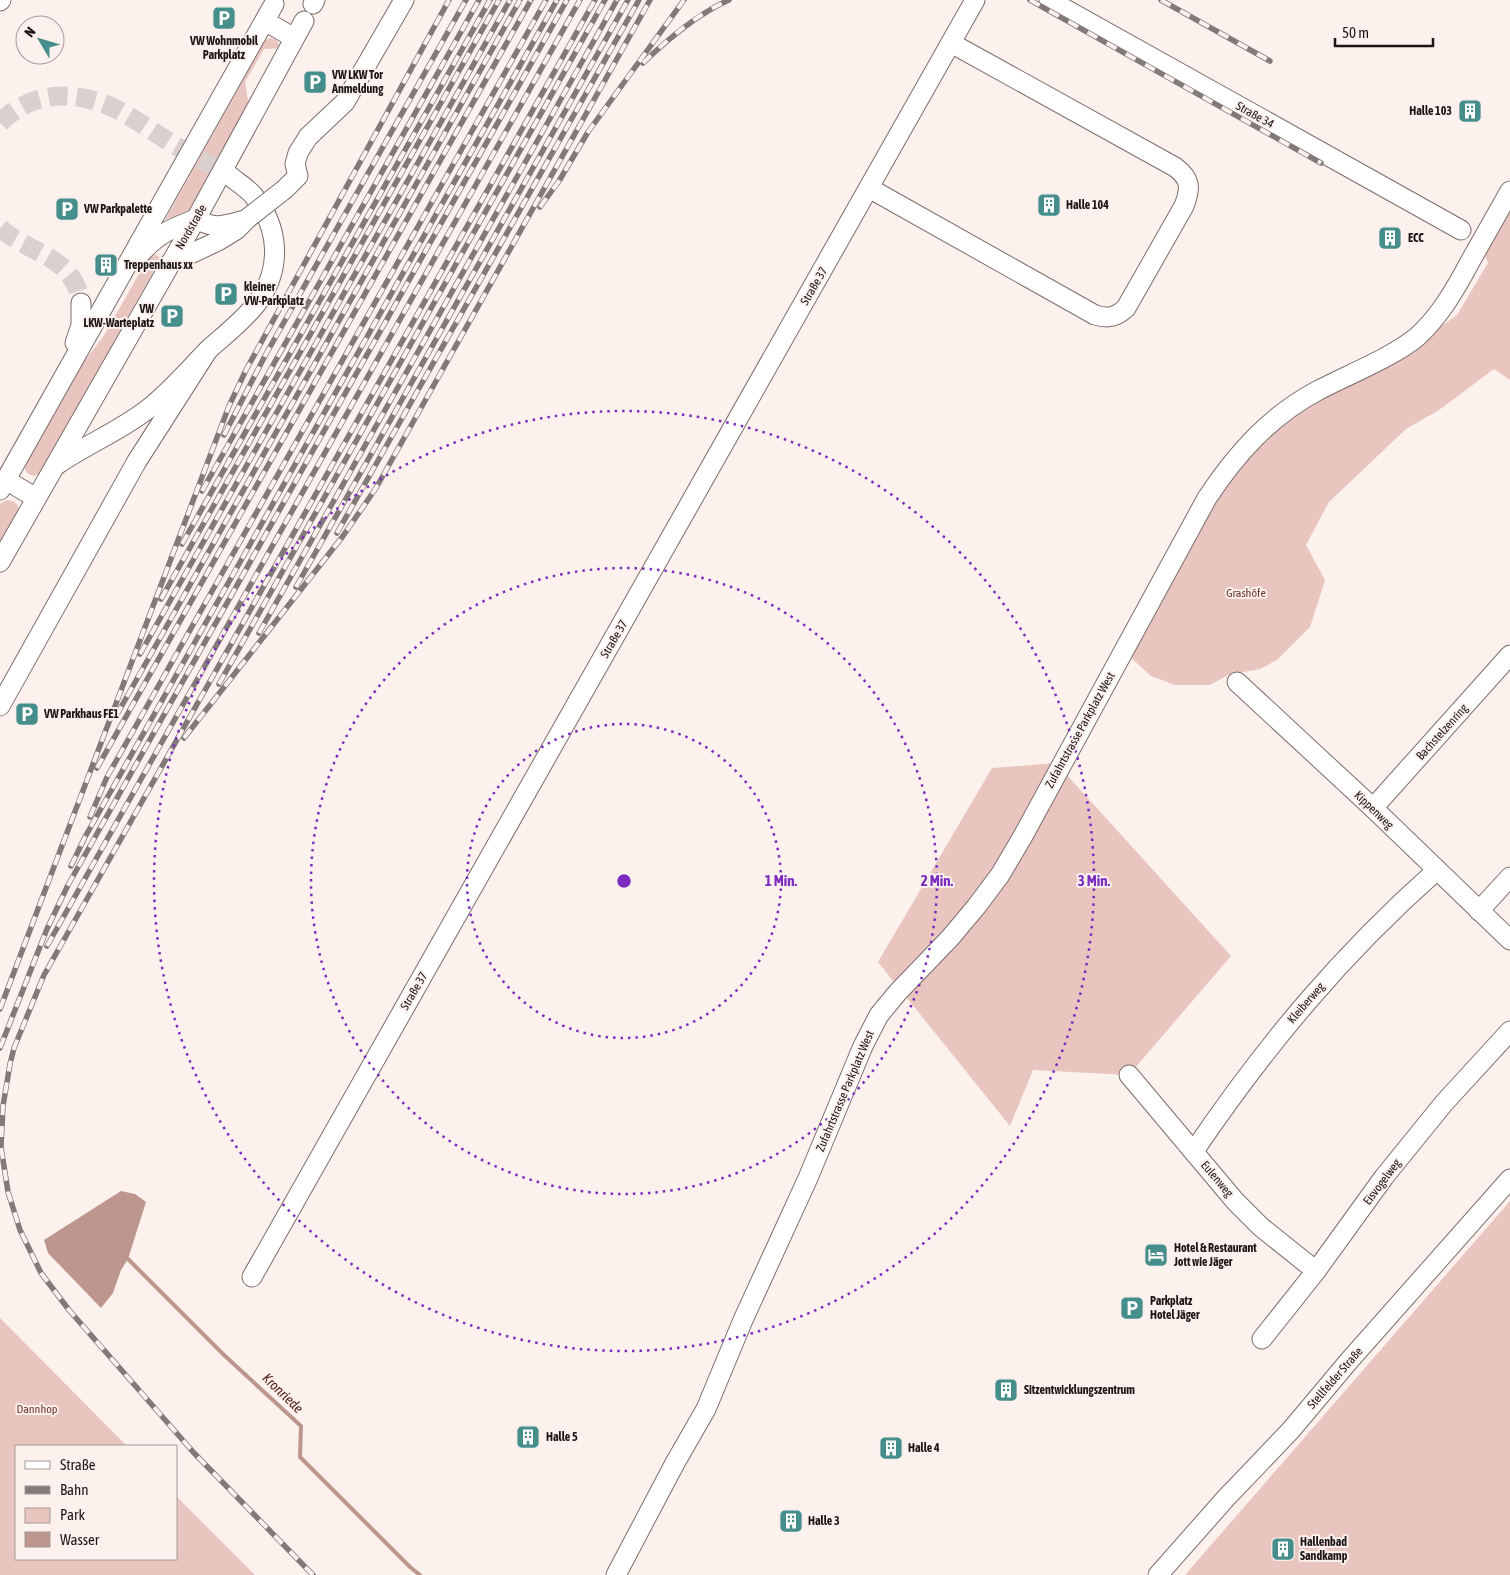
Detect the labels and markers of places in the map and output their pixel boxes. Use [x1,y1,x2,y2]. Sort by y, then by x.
parking icon: VW Wohnmobil Parkplatz [211,5,237,31]
place label: VW Wohnmobil Parkplatz [189,34,259,62]
place label: VW LKW Tor Anmeldung [331,68,384,96]
parking icon: VW LKW Tor Anmeldung [302,69,328,95]
building icon: Halle 103 [1457,98,1483,124]
place label: Halle 103 [1409,104,1452,118]
building icon: Halle 104 [1036,192,1062,218]
parking icon: VW Parkpalette [54,196,80,222]
place label: Halle 104 [1066,198,1109,212]
place label: VW Parkpalette [83,202,153,216]
building icon: ECC [1377,225,1403,251]
place label: ECC [1408,231,1424,245]
building icon: Treppenhaus xx [93,252,119,278]
place label: Treppenhaus xx [124,258,193,272]
place label: kleiner VW-Parkplatz [243,280,304,308]
parking icon: kleiner VW-Parkplatz [213,281,239,307]
place label: VW LKW-Warteplatz [84,302,155,330]
parking icon: VW LKW-Warteplatz [159,303,185,329]
parking icon: VW Parkhaus FE1 [14,701,40,727]
place label: VW Parkhaus FE1 [43,707,119,721]
centre of rings [615,872,633,890]
place label: Hotel & Restaurant Jott wie Jäger [1173,1241,1257,1269]
hotel icon: Hotel & Restaurant Jott wie Jäger [1143,1242,1169,1268]
place label: Parkplatz Hotel Jäger [1150,1294,1200,1322]
parking icon: Parkplatz Hotel Jäger [1119,1295,1145,1321]
building icon: Sitzentwicklungszentrum [993,1377,1019,1403]
place label: Sitzentwicklungszentrum [1024,1383,1135,1397]
building icon: Halle 5 [515,1424,541,1450]
place label: Halle 5 [546,1430,578,1444]
building icon: Halle 4 [878,1435,904,1461]
place label: Halle 4 [908,1441,940,1455]
building icon: Halle 3 [778,1508,804,1534]
place label: Halle 3 [808,1514,840,1528]
place label: Hallenbad Sandkamp [1300,1535,1348,1563]
building icon: Hallenbad Sandkamp [1270,1536,1296,1562]

